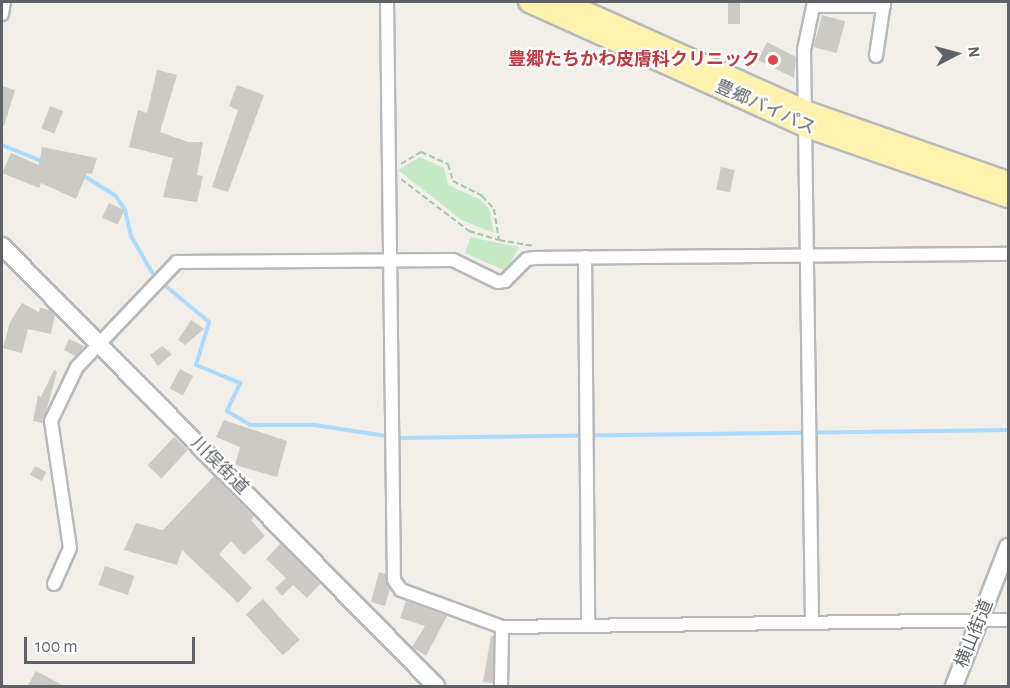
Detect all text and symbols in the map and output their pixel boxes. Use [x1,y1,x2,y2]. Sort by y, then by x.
north arrow [926,24,986,84]
text: N [965,46,982,58]
place label: 豊郷たちかわ皮膚科クリニック [508,49,760,71]
marker: 豊郷たちかわ皮膚科クリニック [764,51,782,69]
street label: 豊郷バイパス [711,76,819,140]
street label: 川俣街道 [186,433,252,499]
street label: 横山街道 [952,597,998,671]
scale bar [27,625,198,663]
text: 100 m [35,638,78,656]

